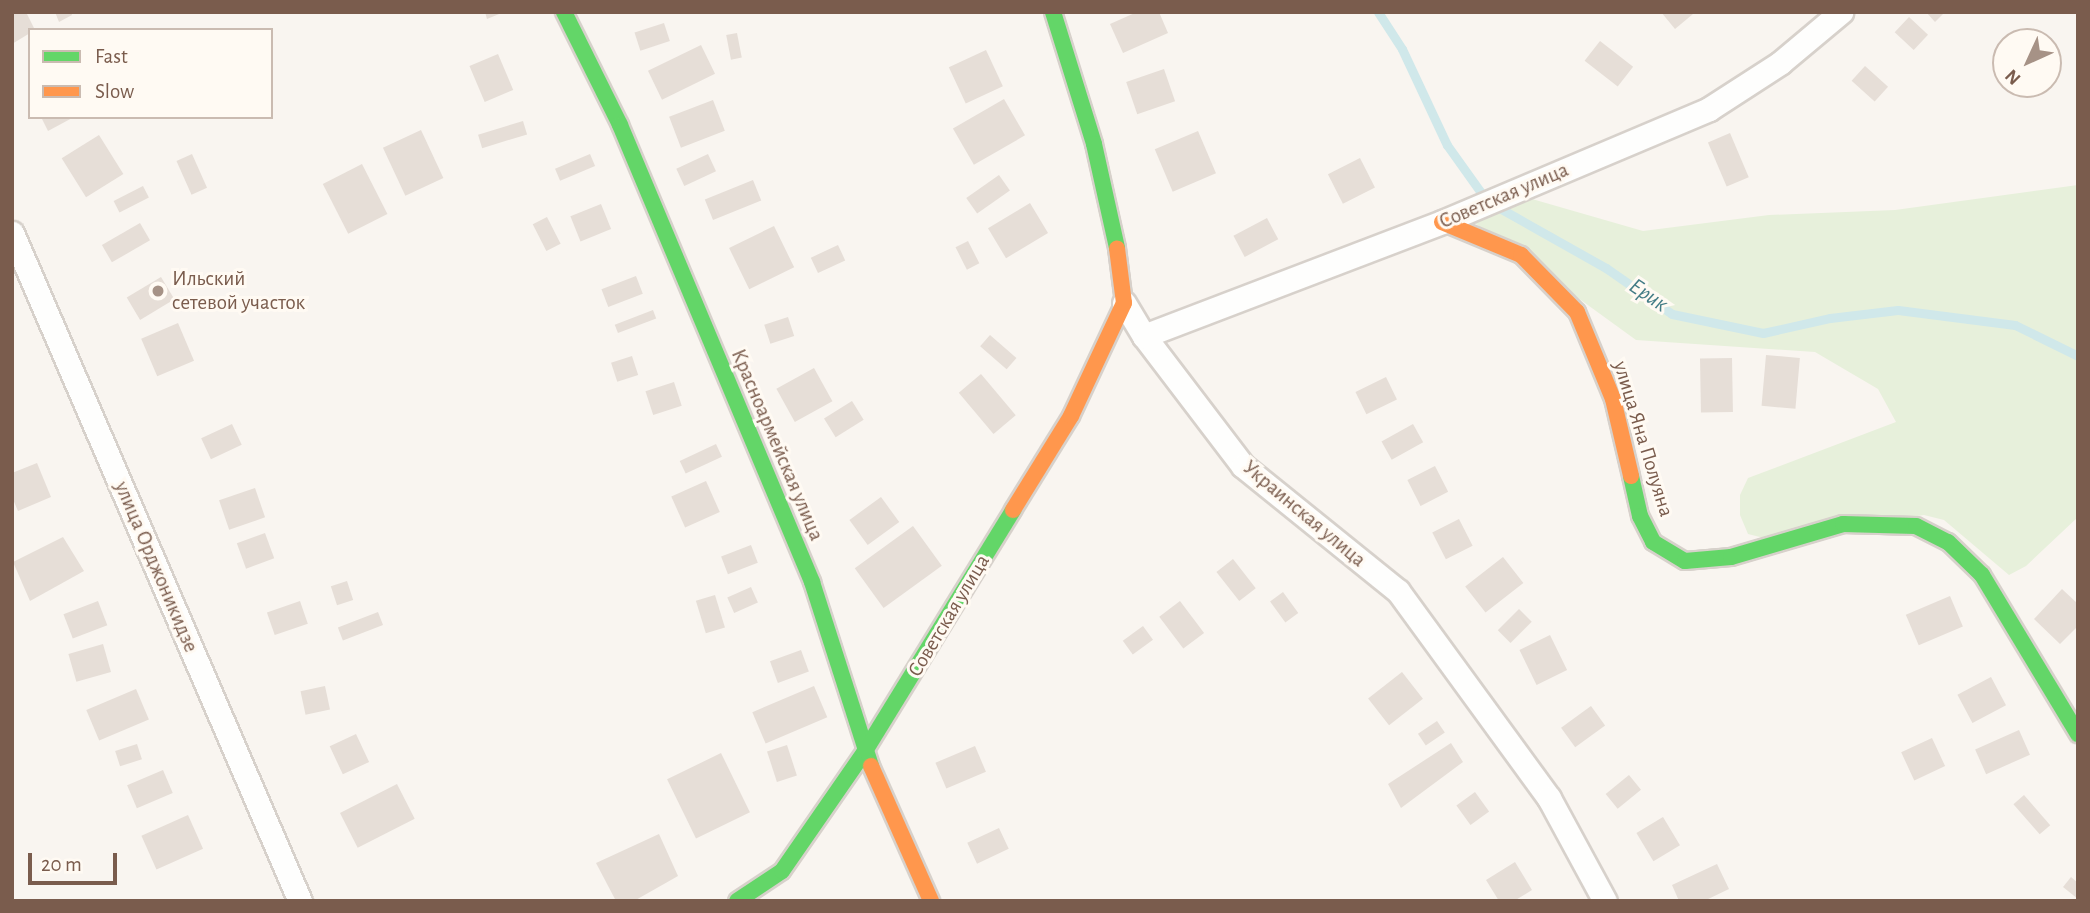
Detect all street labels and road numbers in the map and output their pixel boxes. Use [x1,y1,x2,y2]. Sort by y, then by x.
street label: Советская улица [1435,157,1573,235]
street label: Красноармейская улица [725,345,829,545]
street label: улица Яна Полуяна [1607,358,1679,520]
street label: Украинская улица [1237,455,1371,573]
street label: улица Орджоникидзе [109,478,203,656]
street label: Советская улица [903,550,995,682]

